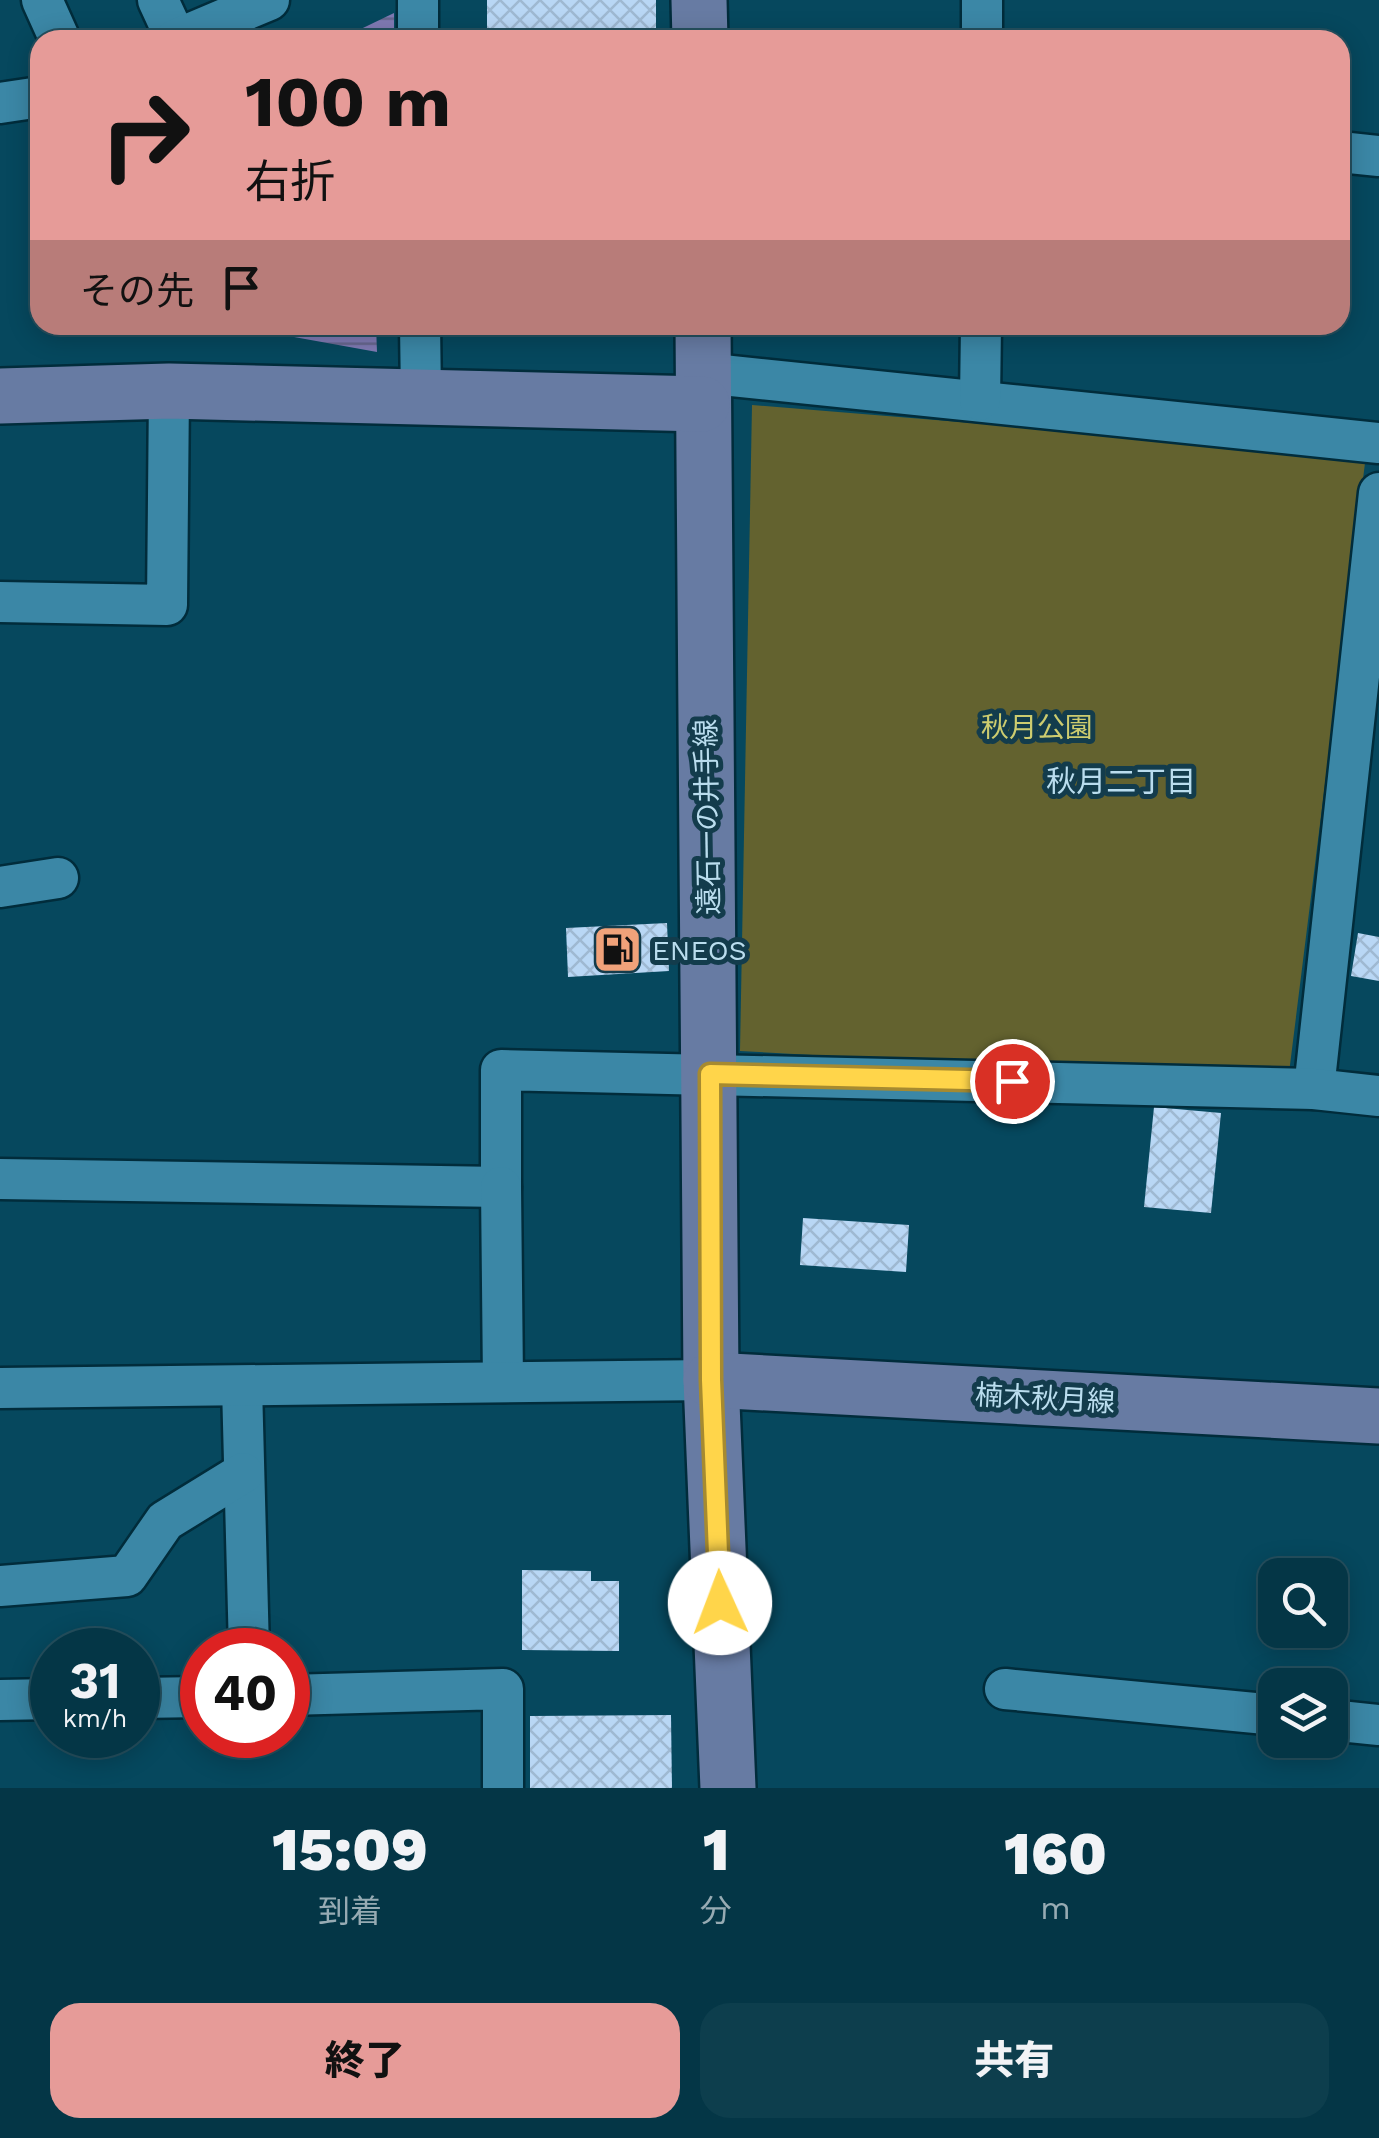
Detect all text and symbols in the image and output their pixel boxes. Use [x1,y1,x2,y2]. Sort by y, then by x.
text: 100 m [245,61,451,143]
icon: right [80,70,210,200]
text: 右折 [245,155,335,208]
icon: arrive [214,260,269,315]
text: その先 [80,269,194,313]
park label: 秋月公園 [981,711,1093,744]
street label: 遠石一の井手線 [689,719,726,915]
district label: 秋月二丁目 [1046,764,1196,799]
fuel station icon: ENEOS [591,924,643,976]
place label: ENEOS [652,934,747,967]
pin [970,1039,1055,1124]
icon: arrive [985,1054,1040,1109]
street label: 楠木秋月線 [974,1378,1116,1419]
position arrow [668,1551,772,1655]
map controls [1258,1558,1348,1758]
button: search [1258,1558,1348,1648]
speed limit sign: 40 [180,1628,310,1758]
text: 31 [69,1651,121,1710]
button: layers [1258,1668,1348,1758]
text: km/h [63,1704,127,1733]
text: 15:09 [272,1814,428,1885]
text: 1 [703,1814,729,1885]
text: 160 [1004,1818,1107,1889]
text: m [1040,1889,1071,1927]
text: 到着 [318,1892,382,1930]
text: 分 [700,1892,732,1930]
button: 終了 [50,2003,680,2118]
button: 共有 [700,2003,1329,2118]

